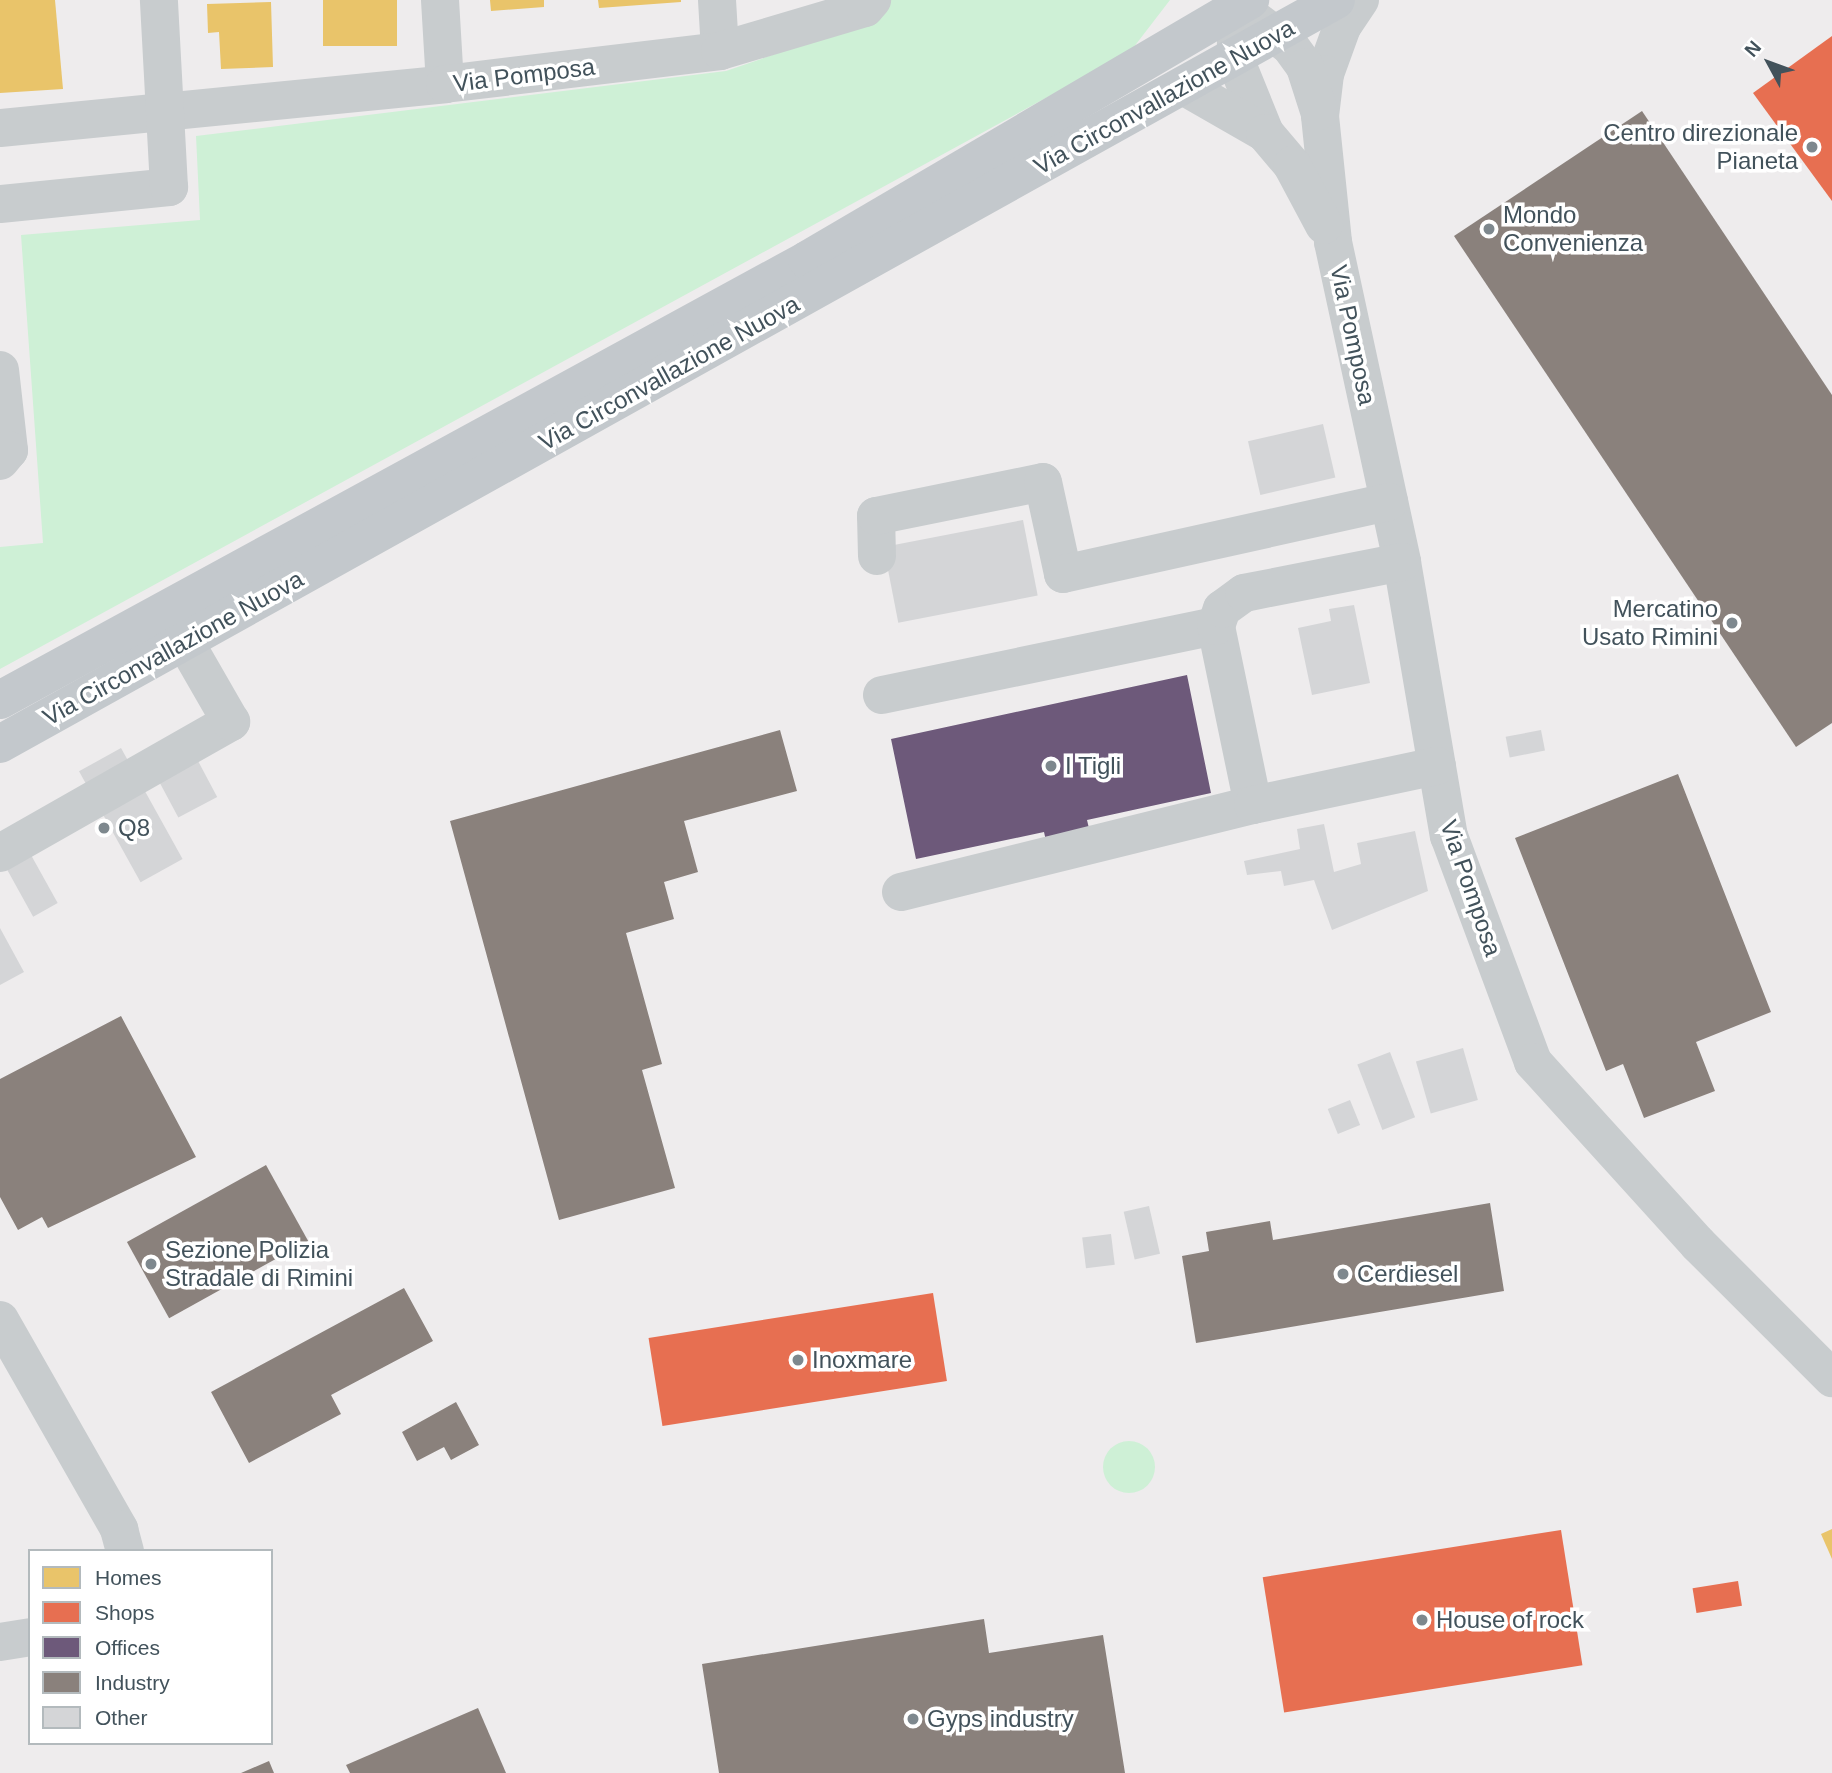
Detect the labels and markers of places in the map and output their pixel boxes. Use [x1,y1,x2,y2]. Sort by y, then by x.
place label: Centro direzionale Pianeta [1603,119,1798,175]
marker: Centro direzionale Pianeta [1804,139,1820,155]
place label: Mondo Convenienza [1503,201,1643,257]
marker: Mondo Convenienza [1481,221,1497,237]
place label: Mercatino Usato Rimini [1582,595,1718,651]
marker: Mercatino Usato Rimini [1724,615,1740,631]
place label: I Tigli [1065,752,1121,780]
marker: I Tigli [1043,758,1059,774]
place label: Q8 [118,814,150,842]
marker: Q8 [96,820,112,836]
place label: Sezione Polizia Stradale di Rimini [165,1236,353,1292]
marker: Sezione Polizia Stradale di Rimini [143,1256,159,1272]
place label: Cerdiesel [1357,1260,1458,1288]
marker: Cerdiesel [1335,1266,1351,1282]
place label: Inoxmare [812,1346,912,1374]
marker: Inoxmare [790,1352,806,1368]
place label: House of rock [1436,1606,1584,1634]
marker: House of rock [1414,1612,1430,1628]
place label: Gyps industry [927,1705,1074,1733]
marker: Gyps industry [905,1711,921,1727]

